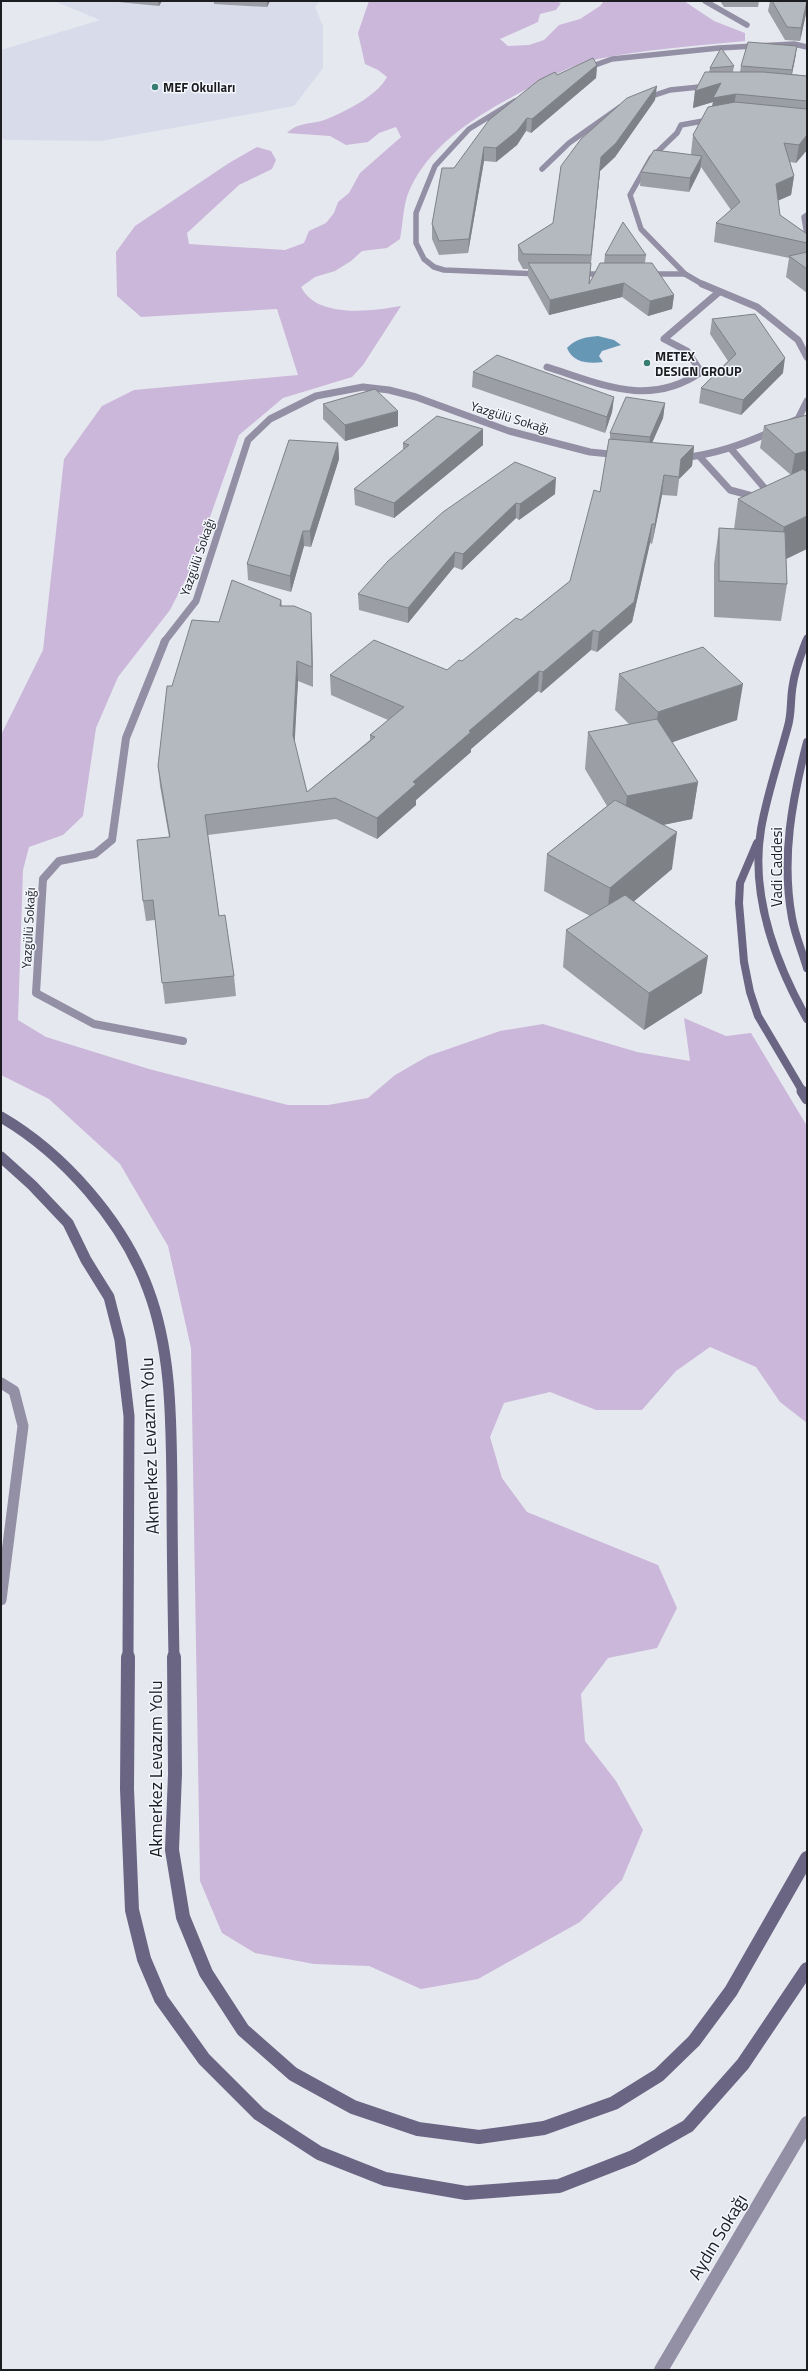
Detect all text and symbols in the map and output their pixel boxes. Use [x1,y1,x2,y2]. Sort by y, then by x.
place label: MEF Okulları [163,77,235,97]
marker: MEF Okulları [150,82,160,92]
place label: METEX DESIGN GROUP [655,346,742,381]
marker: METEX DESIGN GROUP [642,358,652,368]
street label: Yazgülü Sokağı [468,396,552,438]
street label: Yazgülü Sokağı [174,515,220,599]
street label: Vadi Caddesi [765,827,788,907]
street label: Yazgülü Sokağı [16,887,40,969]
street label: Akmerkez Levazım Yolu [133,1357,166,1535]
street label: Akmerkez Levazım Yolu [142,1680,169,1858]
street label: Aydın Sokağı [681,2189,754,2285]

